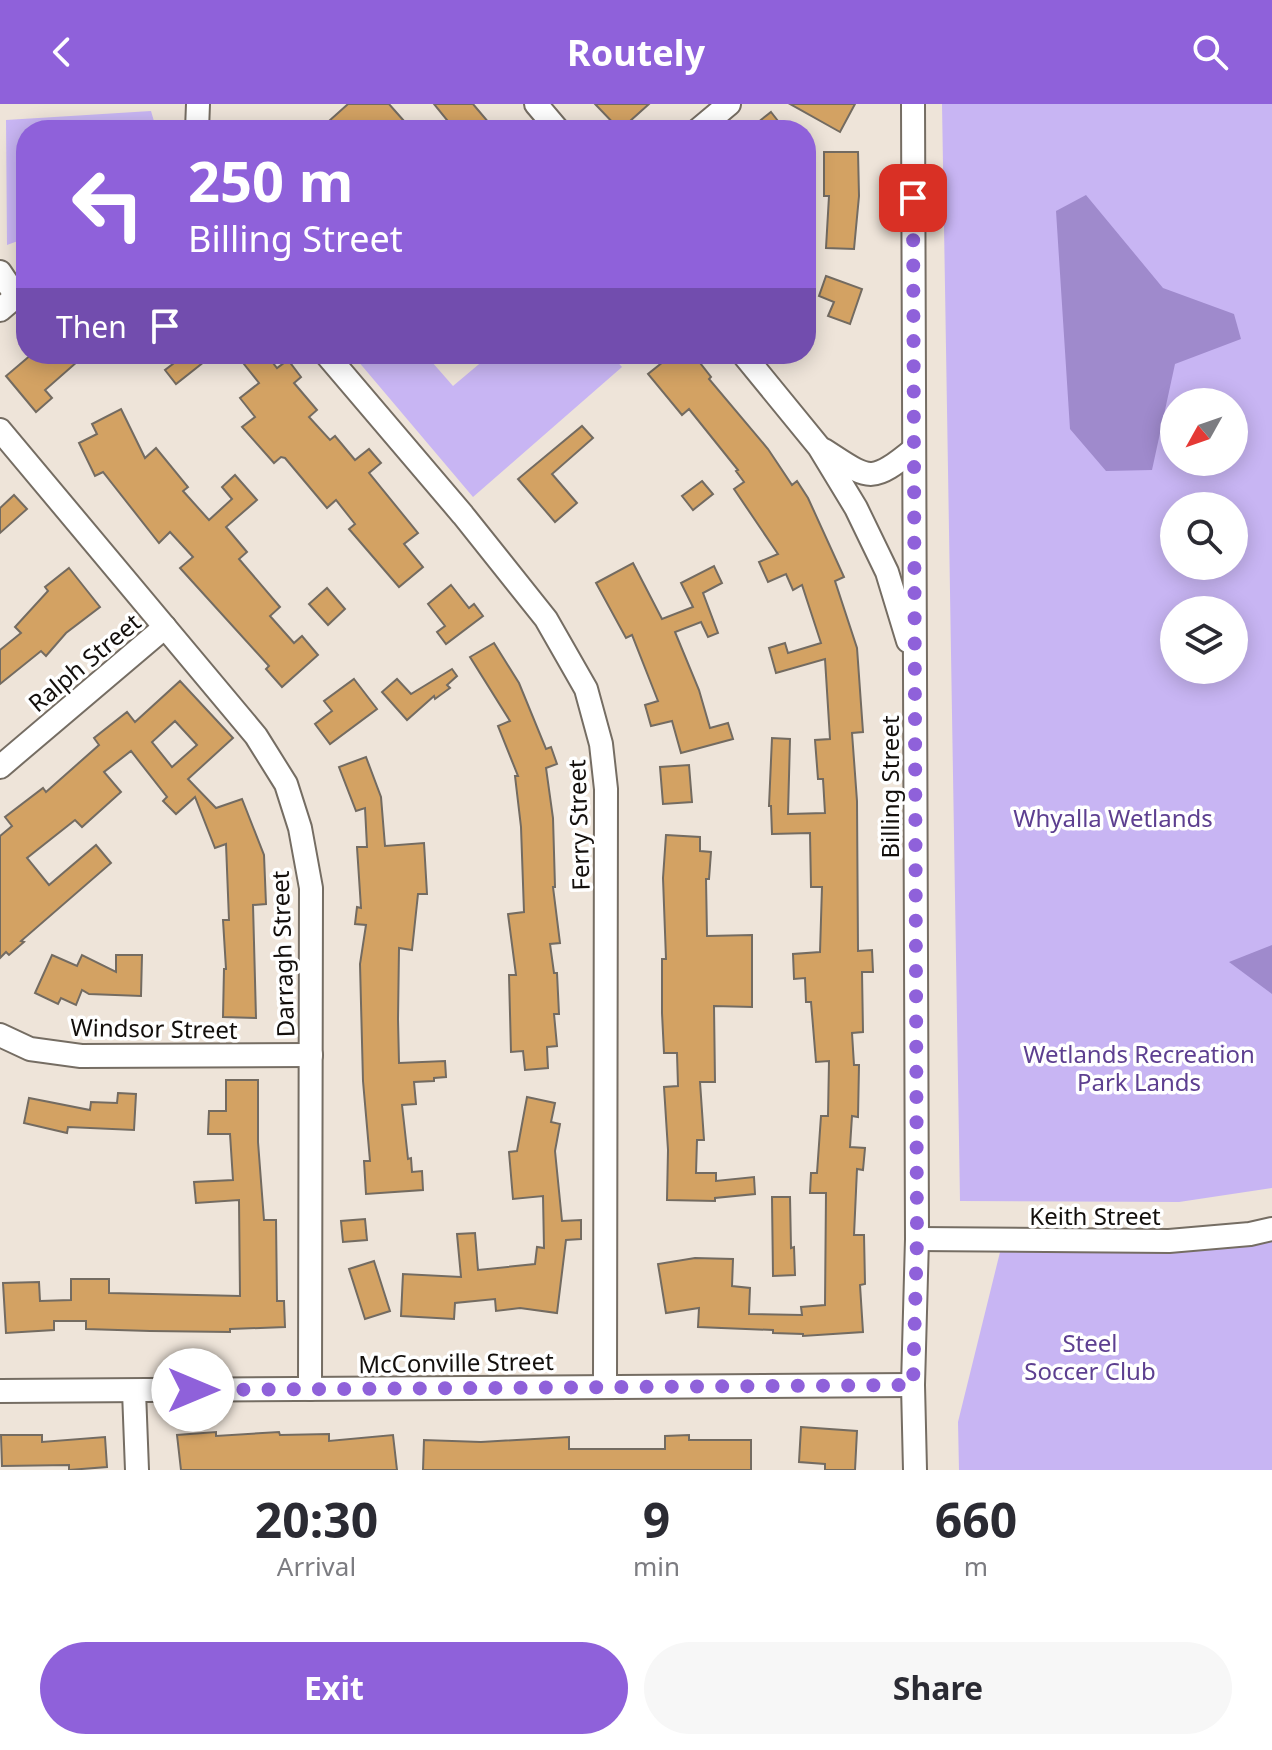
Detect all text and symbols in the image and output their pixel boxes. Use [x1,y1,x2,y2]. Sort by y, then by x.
text: Routely [567,28,705,77]
icon: back [40,30,84,74]
icon: search [1188,30,1232,74]
text: 250 m [188,142,353,218]
icon: left [56,152,160,256]
pin [879,164,947,232]
icon: arrive [891,176,935,220]
text: Billing Street [188,214,403,263]
icon: arrive [143,304,187,348]
text: Then [56,306,127,347]
north arrow [1160,388,1248,476]
map controls [1160,388,1248,684]
button: search [1160,492,1248,580]
button: layers [1160,596,1248,684]
street label: Ralph Street [21,605,147,719]
street label: Billing Street [873,715,906,859]
street label: Ferry Street [559,758,597,891]
park label: Whyalla Wetlands [1013,801,1213,834]
street label: Darragh Street [263,870,301,1038]
street label: Windsor Street [70,1010,238,1046]
park label: Wetlands Recreation Park Lands [1023,1037,1255,1098]
street label: Keith Street [1029,1199,1161,1232]
park label: Steel Soccer Club [1024,1326,1156,1387]
street label: McConville Street [358,1344,554,1380]
position arrow [151,1348,235,1432]
text: 20:30 [255,1487,378,1552]
text: 9 [643,1487,670,1552]
text: 660 [935,1487,1017,1552]
text: Arrival [277,1548,356,1584]
text: min [633,1548,680,1584]
text: m [964,1548,988,1584]
button: Exit [40,1642,628,1734]
button: Share [644,1642,1232,1734]

